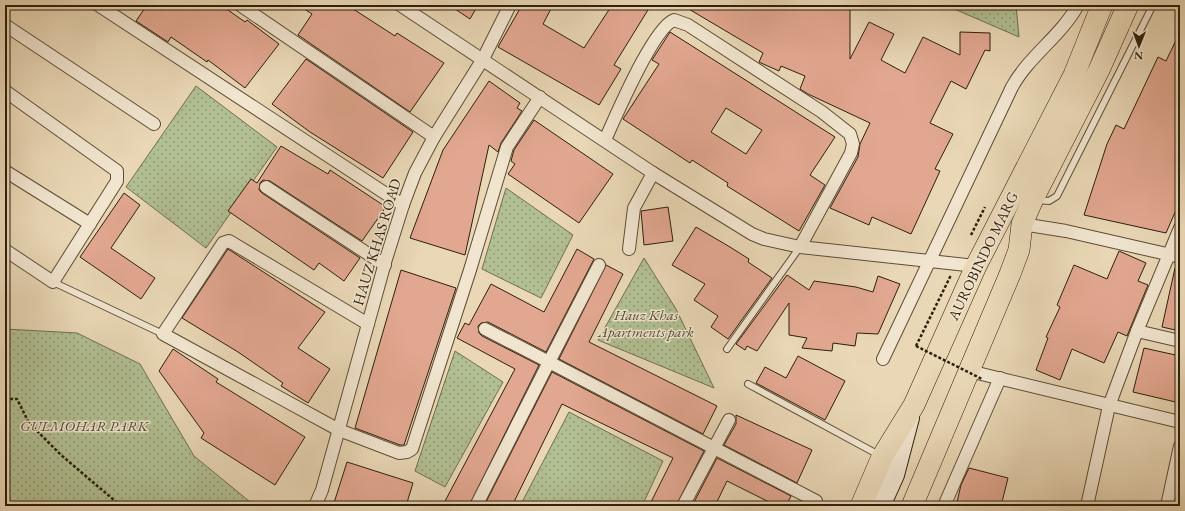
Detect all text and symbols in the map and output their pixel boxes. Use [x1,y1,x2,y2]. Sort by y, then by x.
north arrow [1119,26,1159,66]
text: N [1134,49,1143,63]
street label: HAUZ KHAS ROAD [348,176,405,308]
street label: AUROBINDO MARG [943,188,1022,324]
park label: Hauz Khas Apartments park [597,305,694,341]
park label: GULMOHAR PARK [20,416,149,435]

